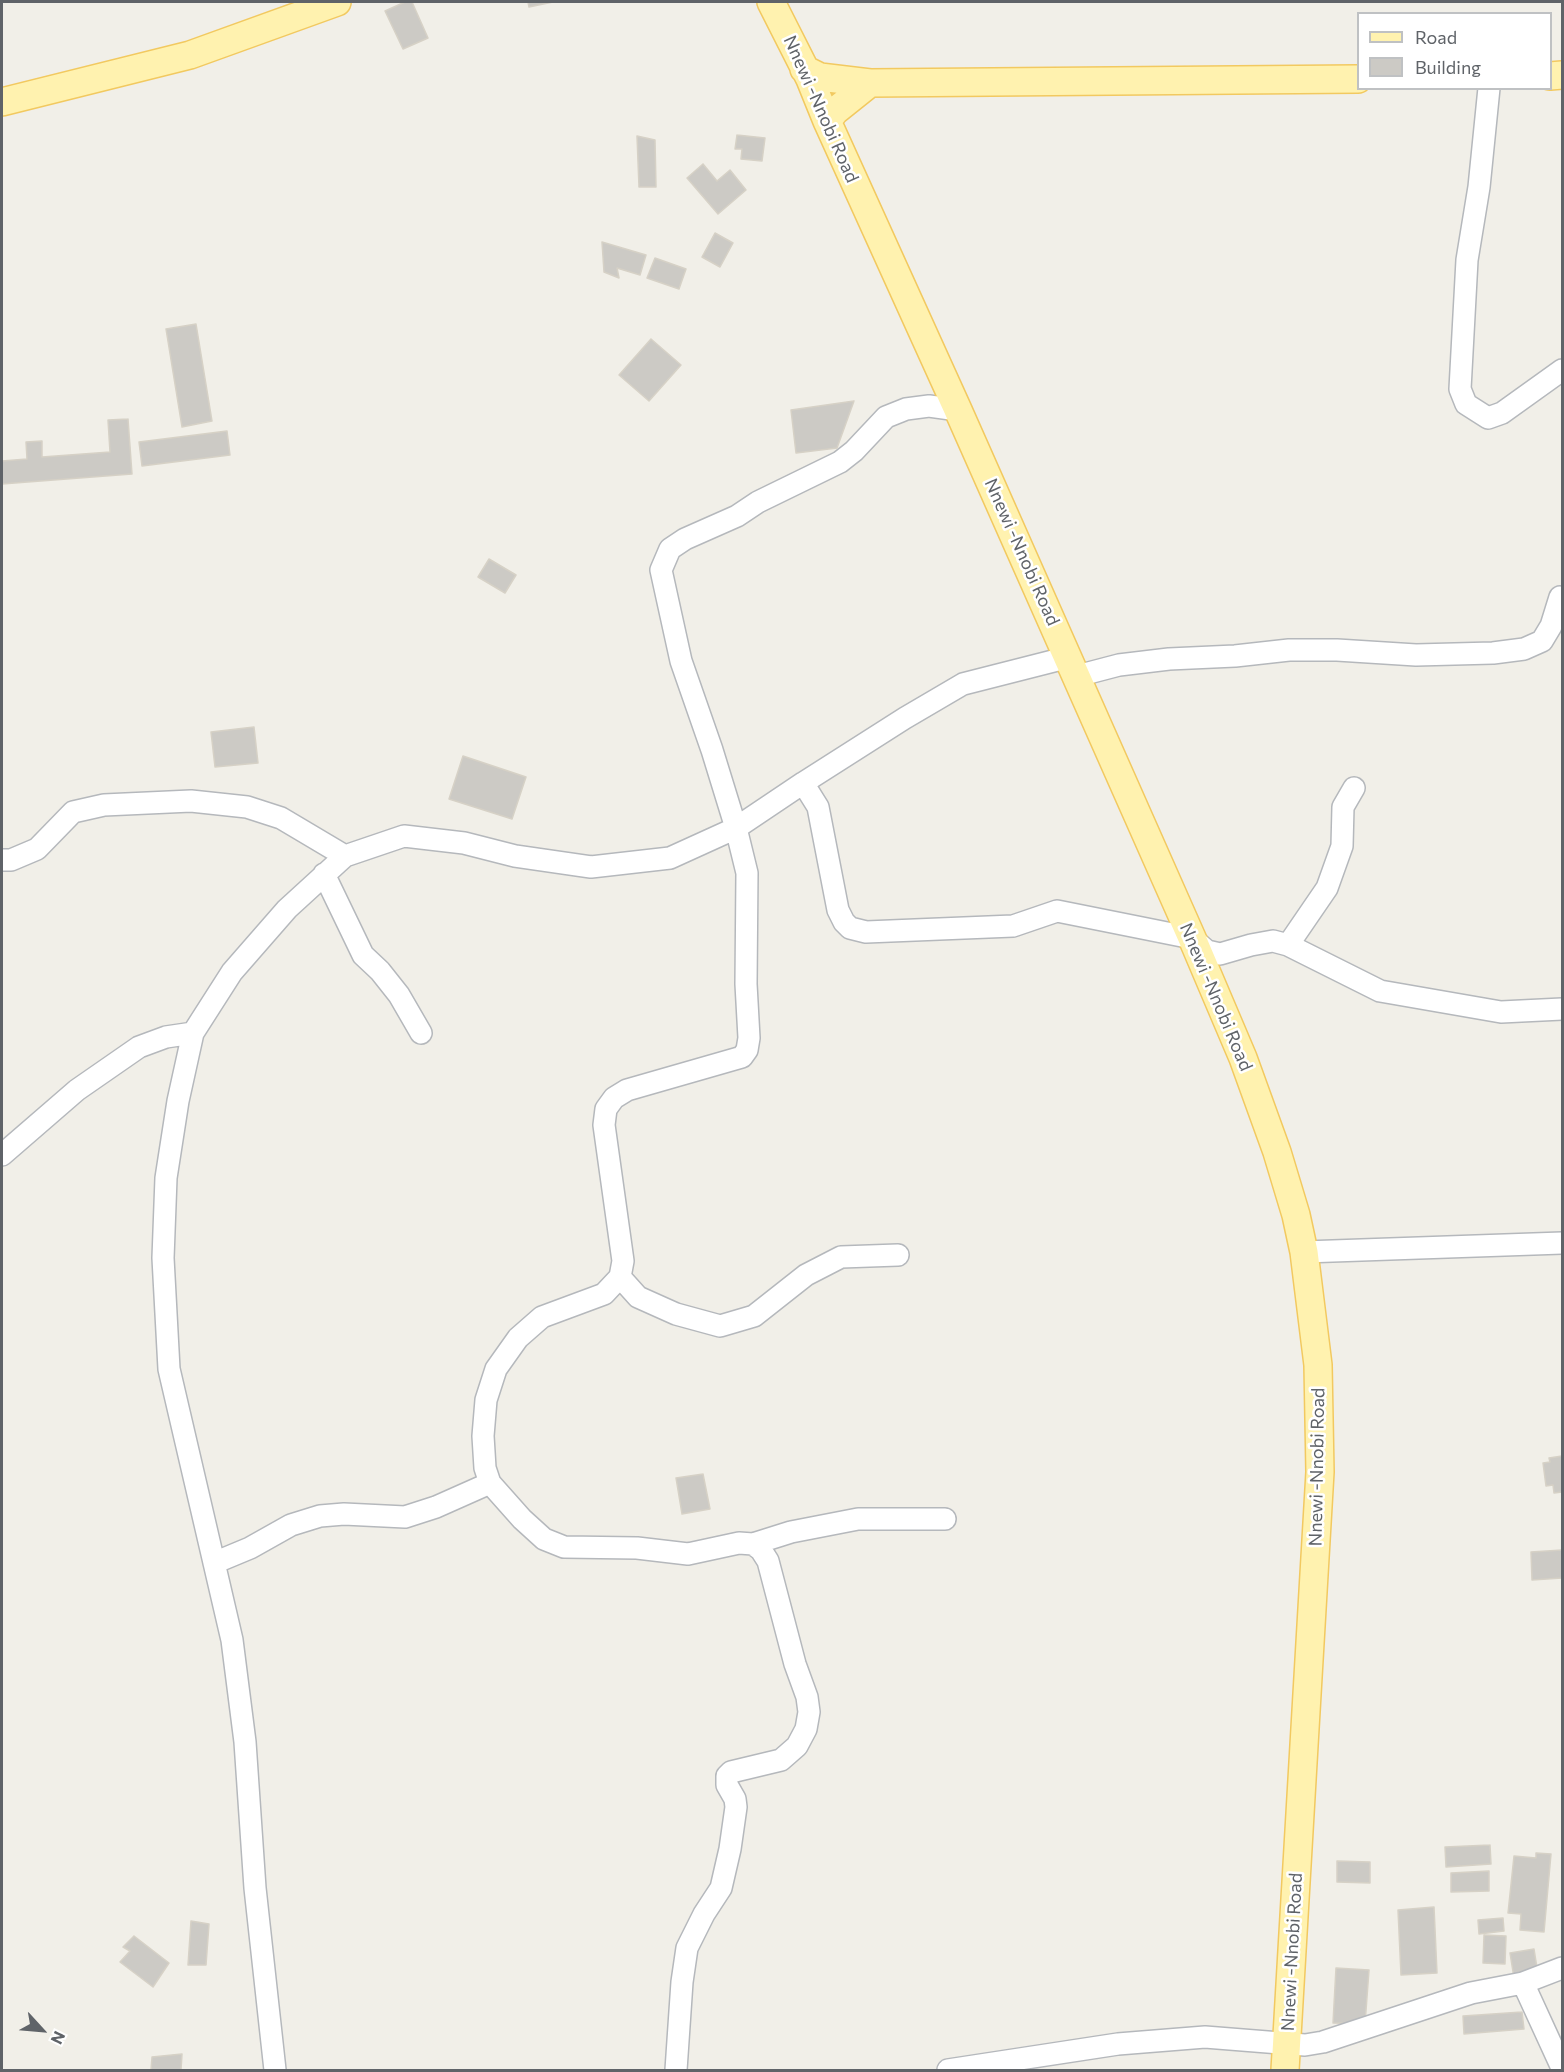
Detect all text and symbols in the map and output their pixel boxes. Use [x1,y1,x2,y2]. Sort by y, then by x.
legend [1357,12,1552,90]
text: Road [1415,26,1457,48]
street label: Nnewi -Nnobi Road [779,32,863,186]
text: Building [1415,56,1481,78]
street label: Nnewi -Nnobi Road [980,475,1064,629]
street label: Nnewi -Nnobi Road [1175,920,1257,1074]
street label: Nnewi -Nnobi Road [1305,1388,1329,1546]
street label: Nnewi -Nnobi Road [1277,1872,1307,2032]
north arrow [12,2000,72,2060]
text: N [47,2029,70,2048]

